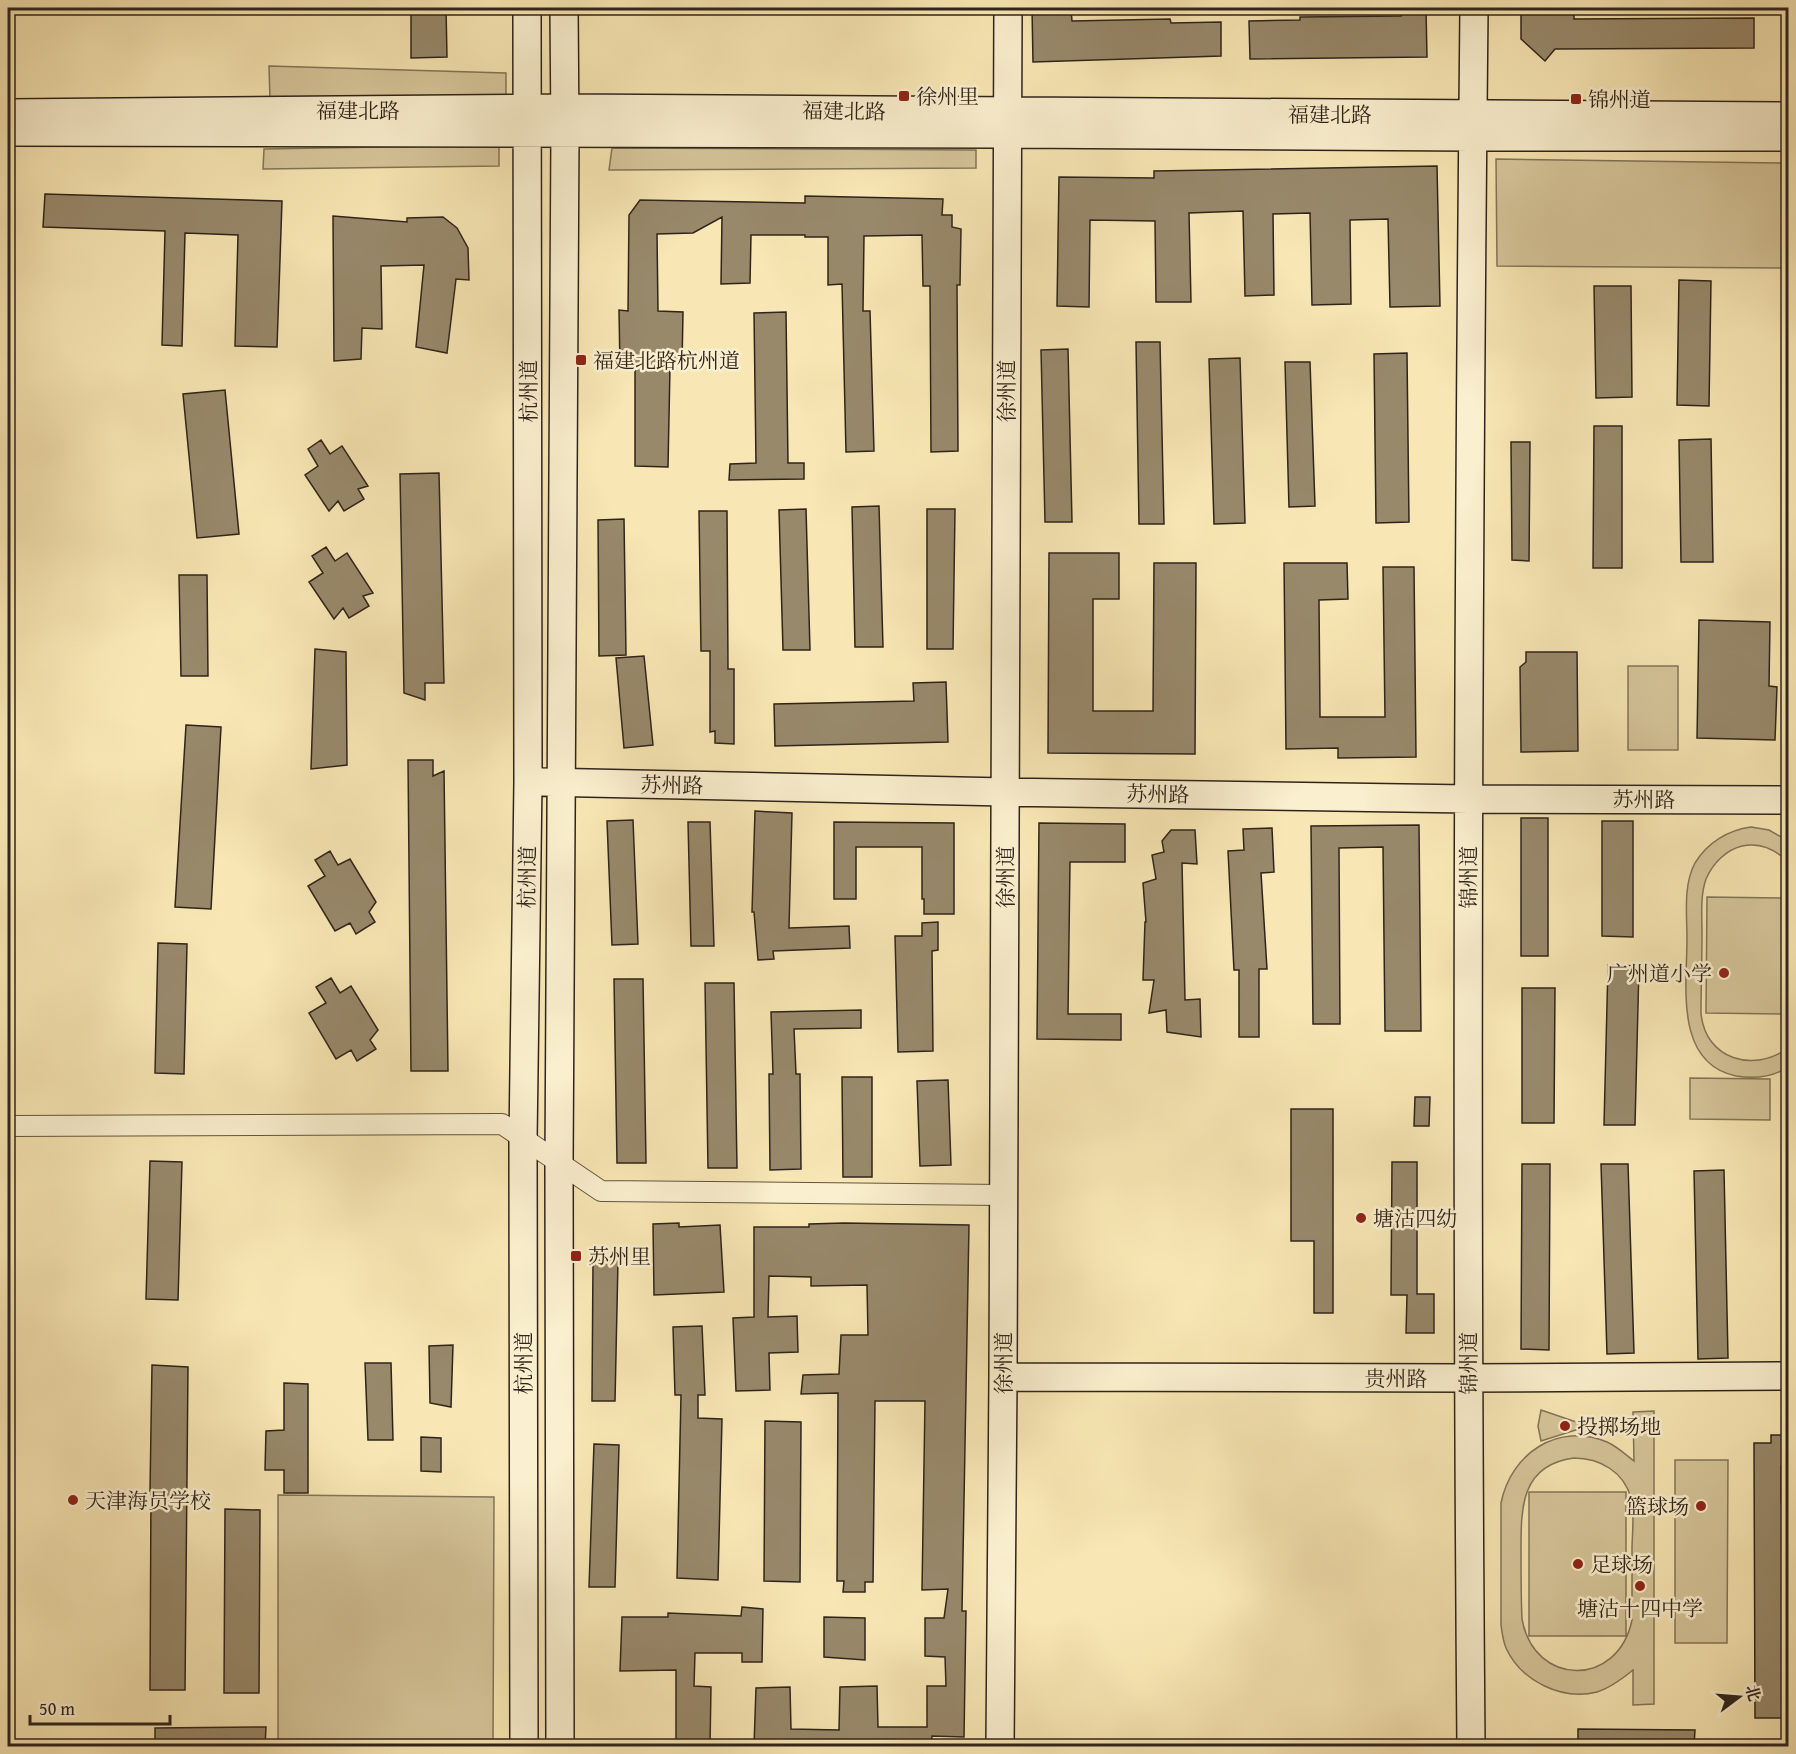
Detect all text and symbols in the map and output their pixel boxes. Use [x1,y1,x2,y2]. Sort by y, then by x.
place label: 徐州里 [916,81,979,112]
place label: 锦州道 [1588,84,1651,115]
marker: 徐州里 [897,89,911,103]
marker: 锦州道 [1569,92,1583,106]
street label: 福建北路 [316,95,400,126]
street label: 福建北路 [802,95,886,127]
street label: 福建北路 [1288,99,1372,130]
place label: 福建北路杭州道 [593,345,740,376]
marker: 福建北路杭州道 [574,353,588,367]
street label: 杭州道 [513,360,544,423]
street label: 徐州道 [991,360,1022,423]
street label: 苏州路 [640,769,704,801]
street label: 苏州路 [1126,778,1190,810]
street label: 苏州路 [1613,784,1676,815]
street label: 杭州道 [511,845,543,909]
street label: 徐州道 [990,846,1021,909]
street label: 锦州道 [1453,846,1484,909]
place label: 广州道小学 [1607,958,1712,989]
marker: 广州道小学 [1717,966,1731,980]
place label: 塘沽四幼 [1373,1203,1457,1234]
marker: 塘沽四幼 [1354,1211,1368,1225]
place label: 苏州里 [588,1241,651,1272]
marker: 苏州里 [569,1249,583,1263]
street label: 杭州道 [508,1332,539,1395]
street label: 徐州道 [988,1332,1019,1395]
street label: 锦州道 [1453,1332,1484,1395]
street label: 贵州路 [1365,1363,1428,1394]
place label: 投掷场地 [1577,1411,1661,1442]
marker: 投掷场地 [1558,1419,1572,1433]
place label: 天津海员学校 [85,1485,211,1516]
place label: 篮球场 [1626,1491,1689,1522]
marker: 天津海员学校 [66,1493,80,1507]
marker: 篮球场 [1694,1499,1708,1513]
place label: 足球场 [1590,1549,1653,1580]
marker: 足球场 [1571,1557,1585,1571]
marker: 塘沽十四中学 [1633,1579,1647,1593]
place label: 塘沽十四中学 [1577,1593,1703,1624]
north arrow [1709,1667,1769,1727]
text: 北 [1740,1682,1767,1704]
scale bar [30,1688,170,1726]
text: 50 m [39,1695,75,1722]

